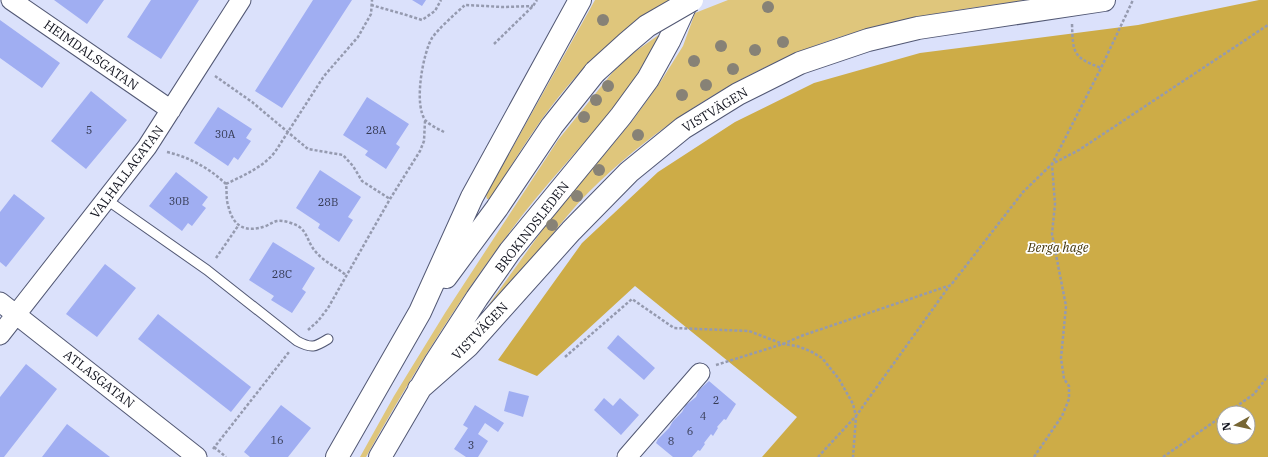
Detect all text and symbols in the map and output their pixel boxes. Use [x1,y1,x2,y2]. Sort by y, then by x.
street label: HEIMDALSGATAN [40,16,142,94]
street label: VISTVÄGEN [679,84,751,136]
street label: VALHALLAGATAN [86,122,168,222]
house number: 5 [86,123,92,137]
house number: 28A [366,123,387,137]
house number: 30A [215,127,236,141]
street label: BROKINDSLEDEN [491,178,573,276]
house number: 30B [169,194,189,208]
house number: 28B [318,195,338,209]
park label: Berga hage [1026,239,1089,256]
house number: 28C [272,267,292,281]
street label: VISTVÄGEN [448,299,512,363]
street label: ATLASGATAN [60,346,138,412]
house number: 2 [713,393,719,407]
north arrow [1216,405,1256,445]
house number: 4 [700,409,707,423]
text: N [1219,421,1234,432]
house number: 6 [687,424,693,438]
house number: 16 [270,433,284,447]
house number: 8 [668,434,674,448]
house number: 3 [468,438,474,452]

